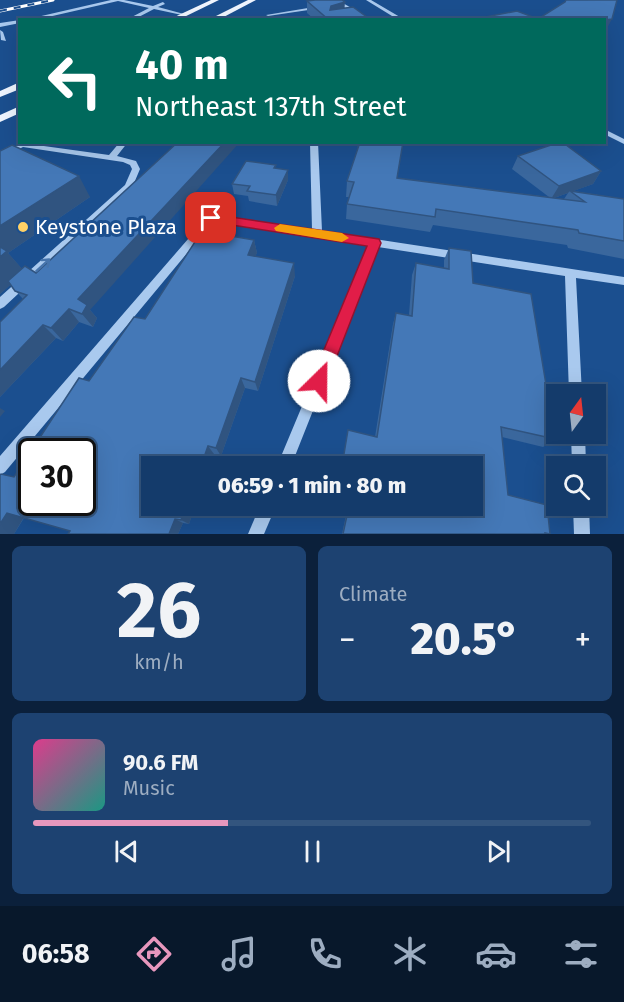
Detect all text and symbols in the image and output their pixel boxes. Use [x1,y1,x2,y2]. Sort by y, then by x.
text: 40 m [135,40,229,90]
icon: left [36,42,114,120]
text: Northeast 137th Street [135,91,407,123]
pin [185,192,236,243]
icon: arrive [194,201,227,234]
place label: Keystone Plaza [35,214,177,240]
marker: Keystone Plaza [16,220,30,234]
one-way arrow [35,258,50,272]
position arrow [287,349,351,413]
north arrow [546,384,606,444]
map controls [546,384,606,516]
speed limit sign: 30 [18,438,96,516]
button: search [546,456,606,516]
text: 06:59 · 1 min · 80 m [218,472,406,499]
text: 26 [117,564,201,658]
text: Climate [339,582,407,606]
text: 20.5° [410,612,520,666]
text: − [339,620,356,660]
text: + [575,620,591,660]
text: km/h [134,650,184,674]
text: 90.6 FM [123,749,198,776]
text: Music [123,776,175,800]
icon: previous [110,835,143,868]
icon: pause [296,835,329,868]
icon: next [482,835,515,868]
icon: directions [133,933,175,975]
icon: music [218,933,260,975]
icon: phone [304,933,346,975]
icon: climate [389,933,431,975]
icon: car [475,933,517,975]
icon: filters [560,933,602,975]
text: 06:58 [22,938,90,970]

